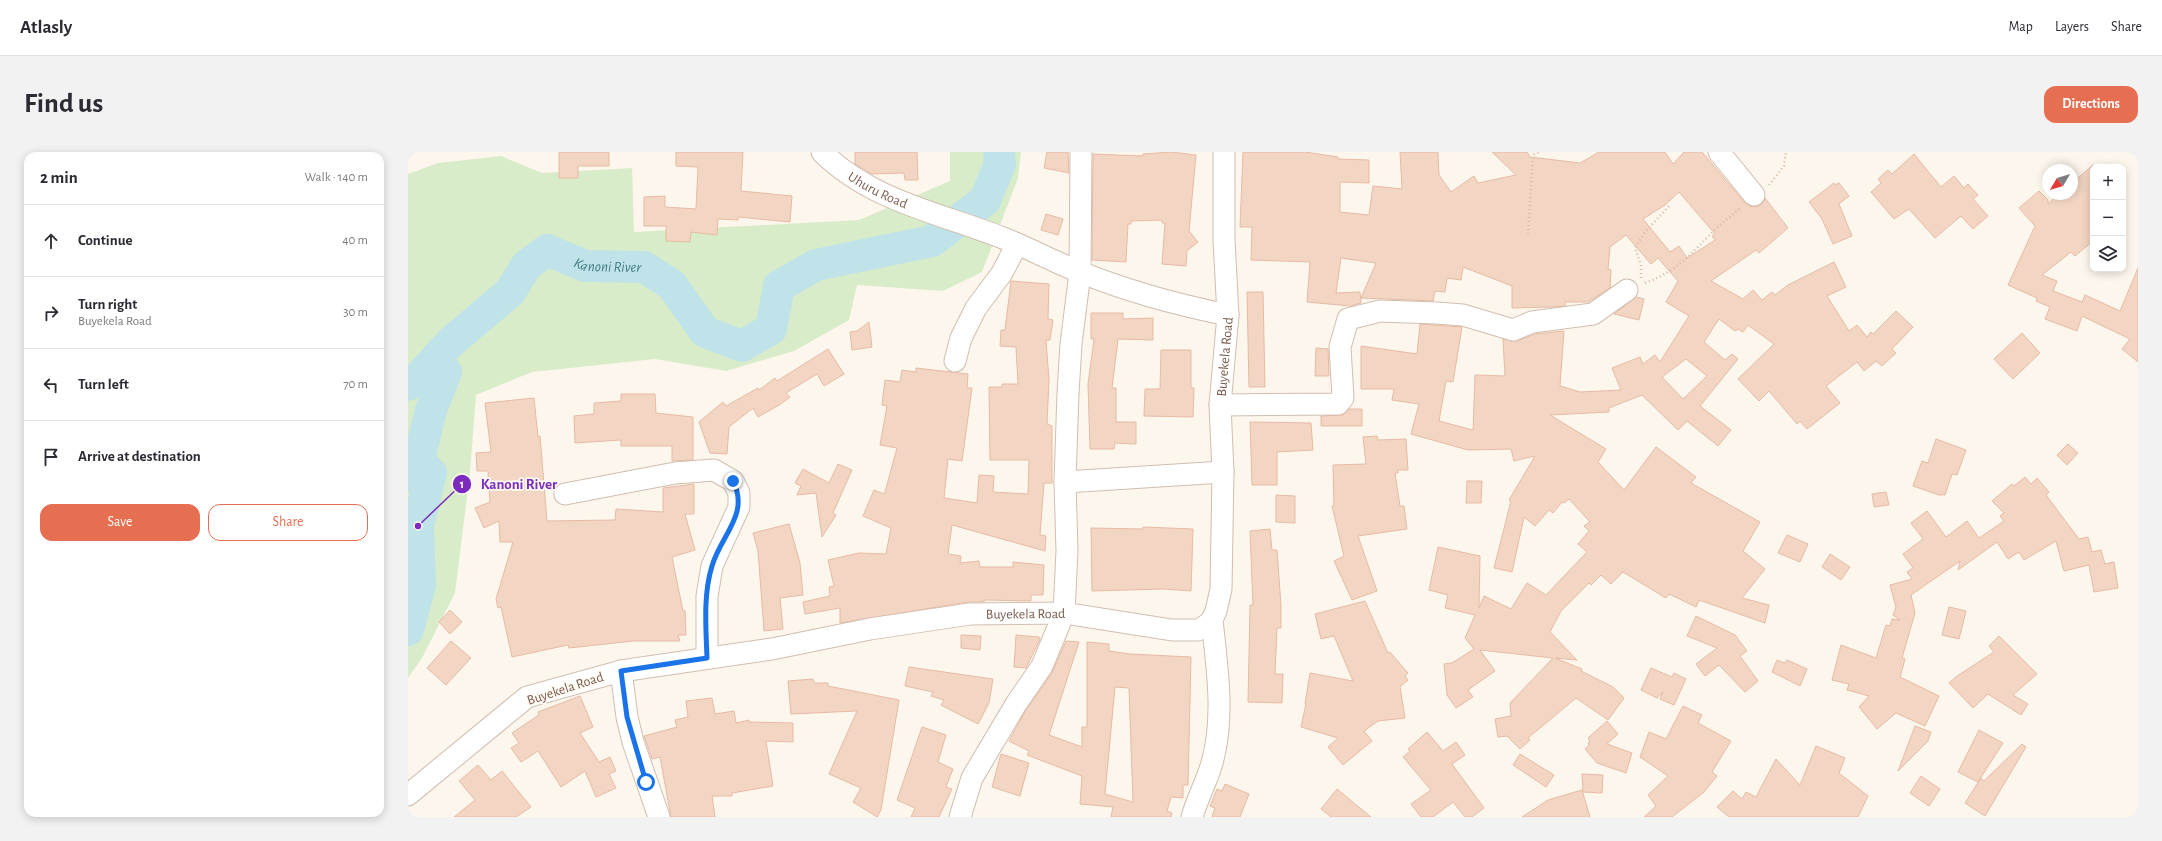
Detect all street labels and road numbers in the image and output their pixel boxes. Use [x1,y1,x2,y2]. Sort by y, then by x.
street label: Uhuru Road [845,170,909,211]
street label: Buyekela Road [1215,317,1236,397]
street label: Buyekela Road [986,607,1065,622]
street label: Buyekela Road [525,670,605,708]

